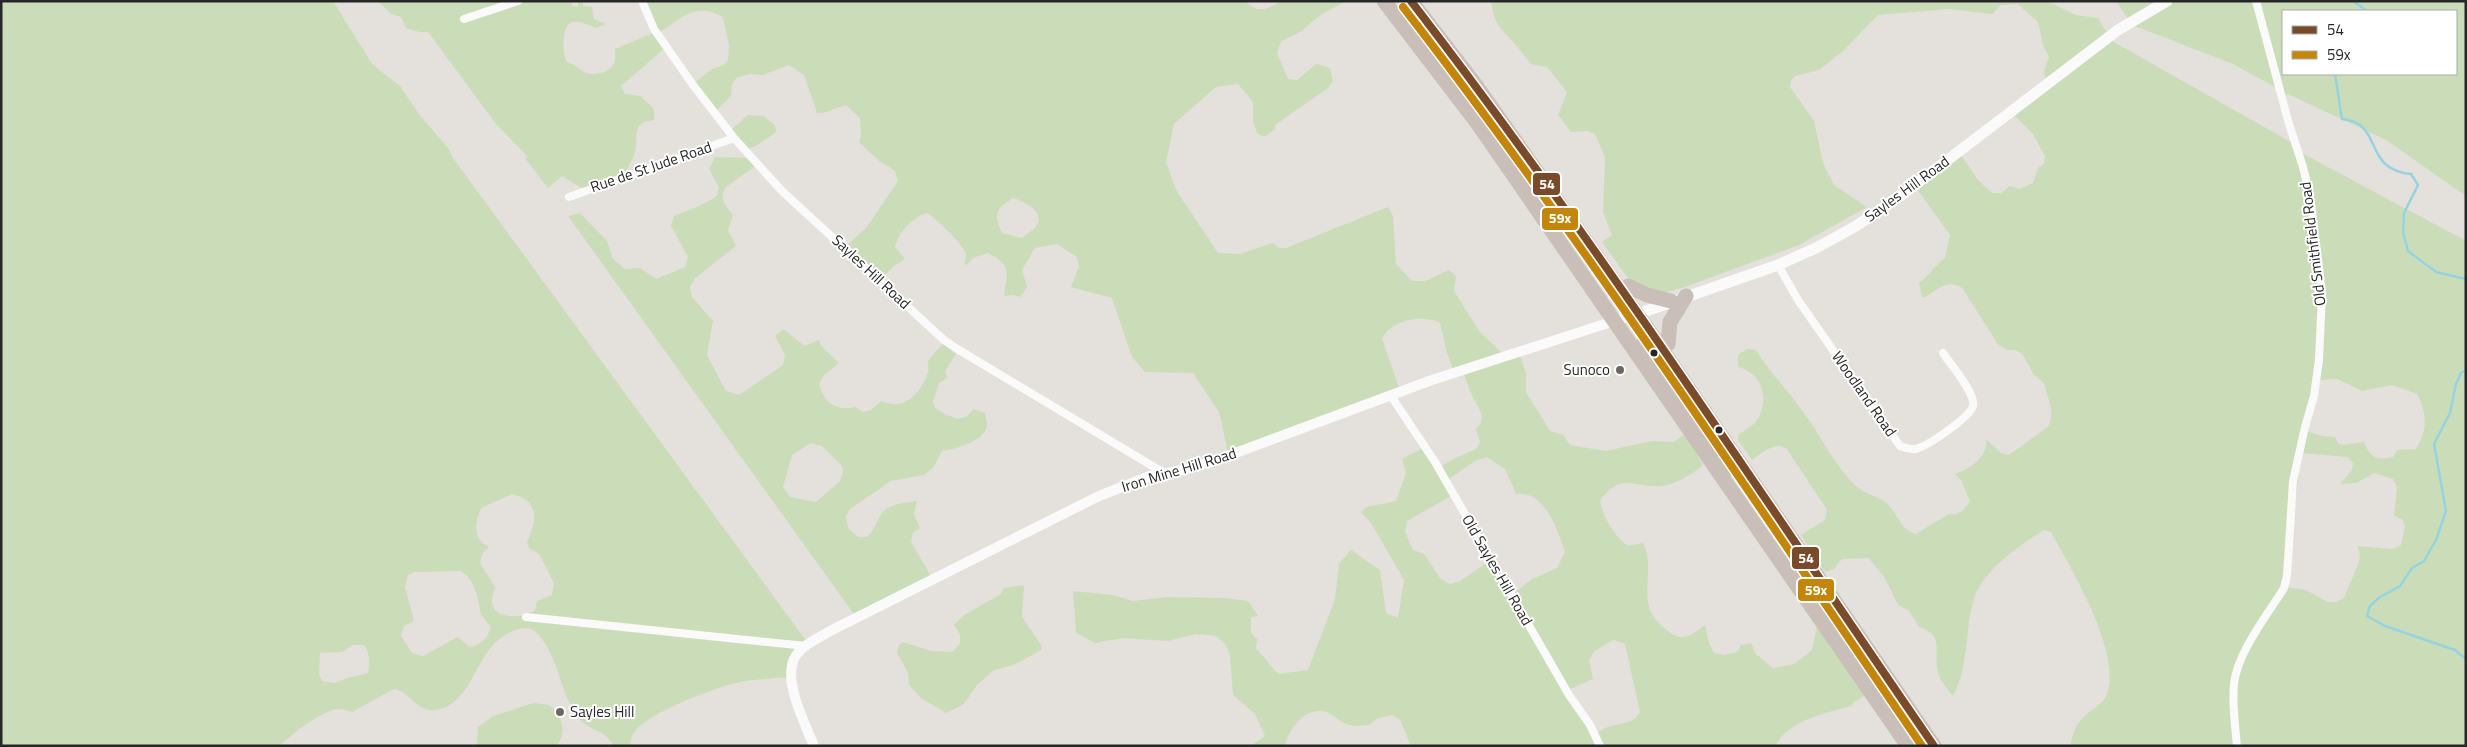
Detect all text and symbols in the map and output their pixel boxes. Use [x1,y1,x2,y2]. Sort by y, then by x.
legend [2282,10,2457,75]
text: 54 [2327,18,2344,41]
text: 59x [2327,43,2351,66]
street label: Rue de St Jude Road [587,135,715,198]
street label: Sayles Hill Road [1859,150,1954,227]
line badge: 54 [1532,172,1561,196]
text: 54 [1539,173,1555,194]
street label: Old Smithfield Road [2293,181,2332,307]
line badge: 59x [1541,207,1579,231]
text: 59x [1549,207,1572,228]
street label: Sayles Hill Road [827,229,916,314]
street label: Woodland Road [1826,346,1902,441]
unlabelled marker [1649,348,1659,358]
place label: Sunoco [1564,358,1610,381]
marker: Sunoco [1614,364,1626,376]
unlabelled marker [1714,425,1724,435]
street label: Iron Mine Hill Road [1119,441,1239,498]
street label: Old Sayles Hill Road [1456,510,1539,630]
line badge: 54 [1791,546,1820,570]
text: 54 [1798,547,1814,568]
line badge: 59x [1797,578,1835,602]
text: 59x [1805,579,1828,600]
place label: Sayles Hill [570,700,634,723]
marker: Sayles Hill [554,706,566,718]

